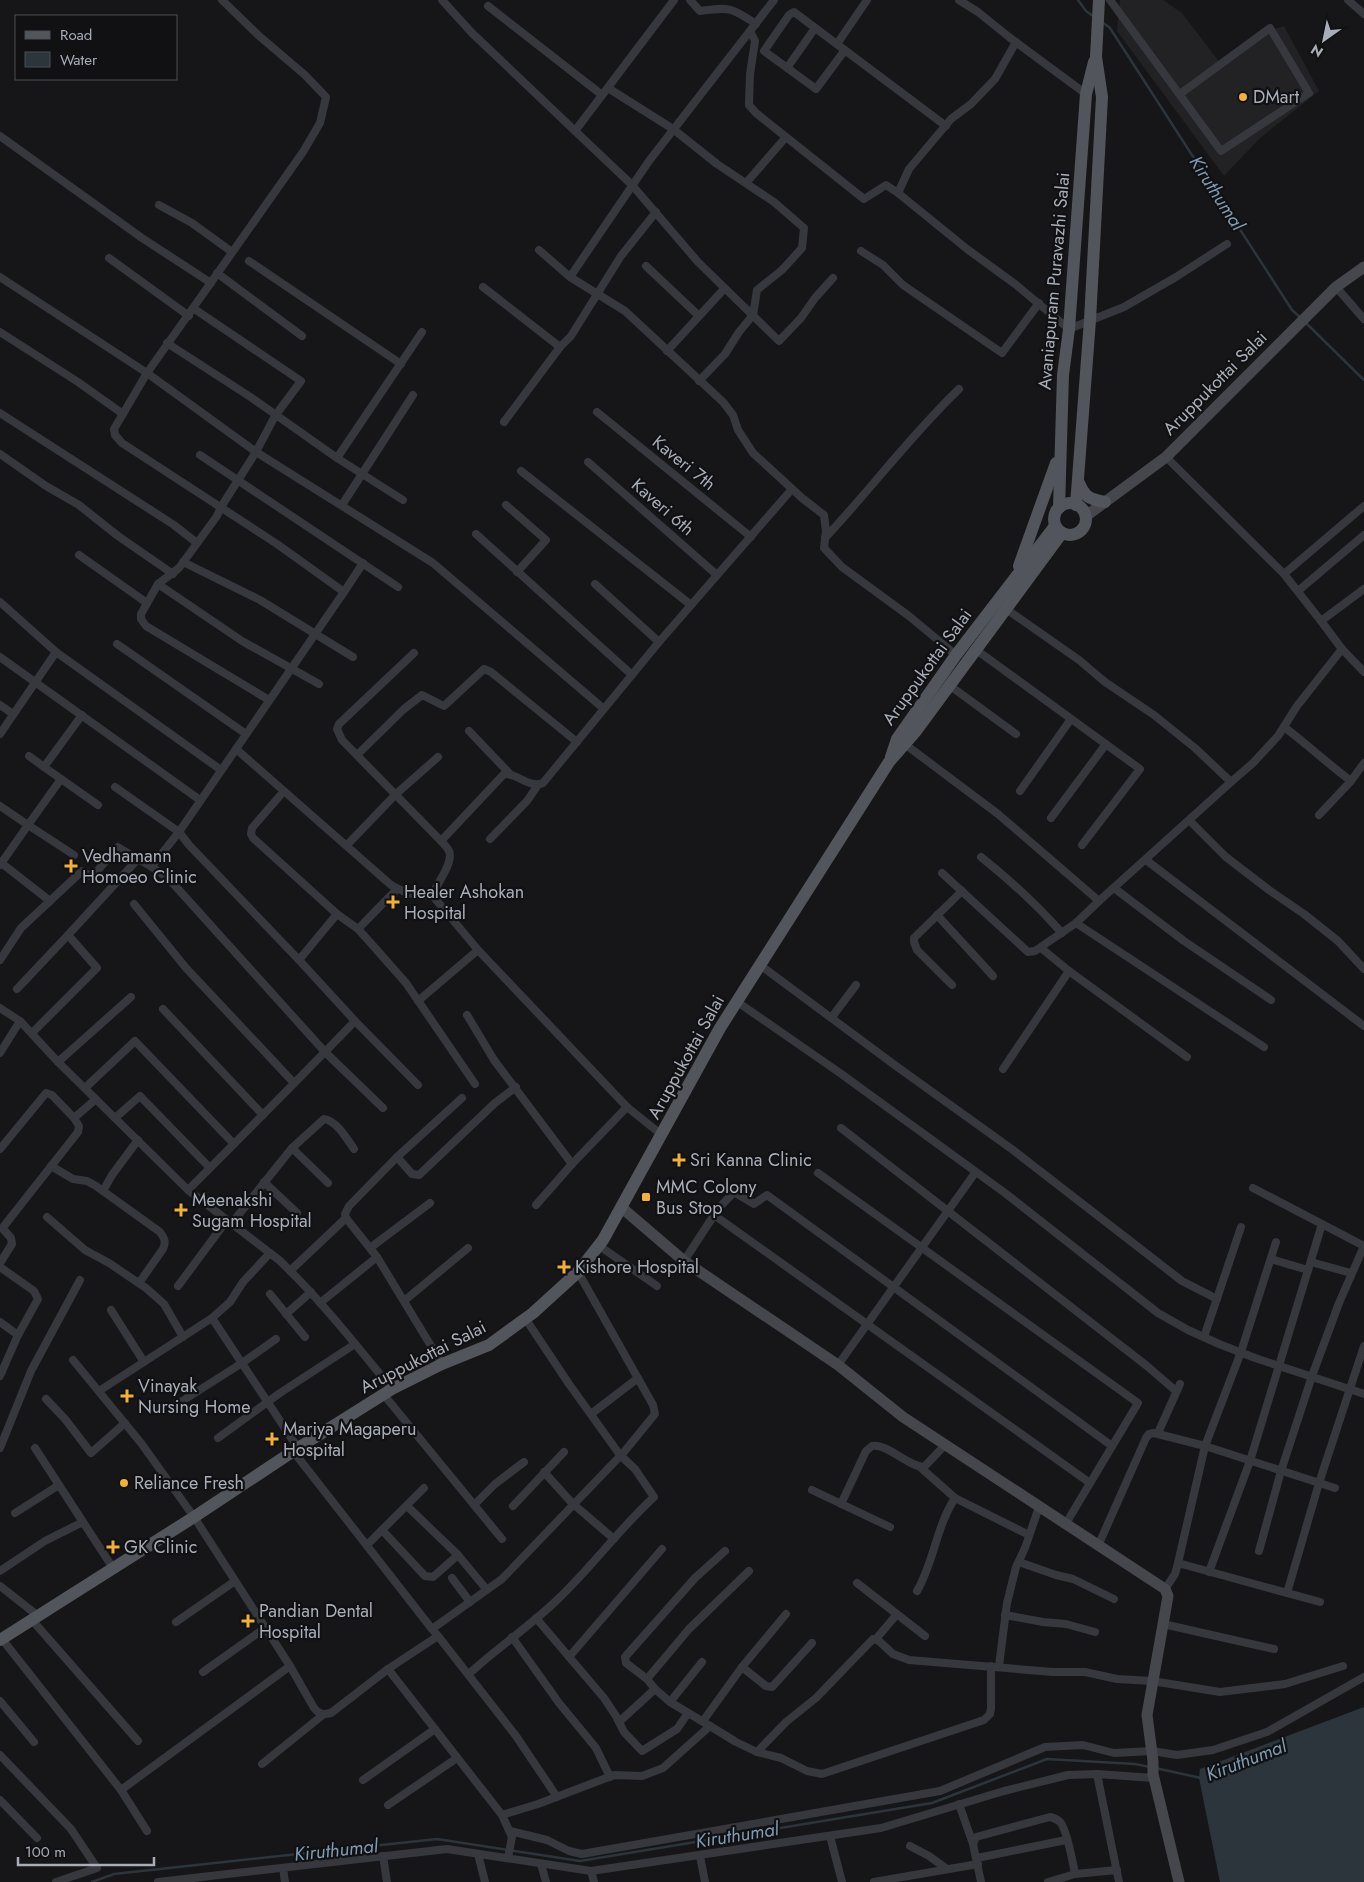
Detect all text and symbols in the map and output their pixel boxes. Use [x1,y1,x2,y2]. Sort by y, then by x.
legend [15,15,178,80]
north arrow [1299,15,1349,65]
text: Road [60,24,92,46]
text: N [1307,39,1327,62]
text: Water [60,49,98,71]
place label: DMart [1253,84,1300,110]
marker: DMart [1237,91,1249,103]
water label: Kiruthumal [1183,150,1252,236]
street label: Avaniapuram Puravazhi Salai [1032,171,1076,391]
street label: Aruppukottai Salai [1157,325,1273,441]
street label: Kaveri 7th [647,429,721,497]
street label: Kaveri 6th [626,472,700,542]
street label: Aruppukottai Salai [876,603,978,731]
place label: Vedhamann Homoeo Clinic [82,843,197,890]
marker: Vedhamann Homoeo Clinic [64,859,78,873]
place label: Healer Ashokan Hospital [404,879,524,926]
marker: Healer Ashokan Hospital [386,895,400,909]
street label: Aruppukottai Salai [641,990,731,1124]
place label: Sri Kanna Clinic [690,1147,812,1173]
marker: Sri Kanna Clinic [672,1153,686,1167]
place label: MMC Colony Bus Stop [656,1174,756,1221]
place label: Meenakshi Sugam Hospital [192,1187,312,1234]
marker: MMC Colony Bus Stop [640,1191,652,1203]
marker: Meenakshi Sugam Hospital [174,1203,188,1217]
place label: Kishore Hospital [575,1254,699,1280]
marker: Kishore Hospital [557,1260,571,1274]
street label: Aruppukottai Salai [355,1314,491,1400]
place label: Vinayak Nursing Home [138,1373,251,1420]
marker: Vinayak Nursing Home [120,1389,134,1403]
place label: Mariya Magaperu Hospital [283,1416,416,1463]
marker: Mariya Magaperu Hospital [265,1432,279,1446]
place label: Reliance Fresh [134,1470,244,1496]
marker: Reliance Fresh [118,1477,130,1489]
place label: GK Clinic [124,1534,197,1560]
marker: GK Clinic [106,1540,120,1554]
place label: Pandian Dental Hospital [259,1598,373,1645]
marker: Pandian Dental Hospital [241,1614,255,1628]
water label: Kiruthumal [1202,1732,1291,1788]
water label: Kiruthumal [693,1815,781,1855]
water label: Kiruthumal [293,1832,380,1868]
scale bar [18,1834,154,1866]
text: 100 m [25,1841,66,1863]

